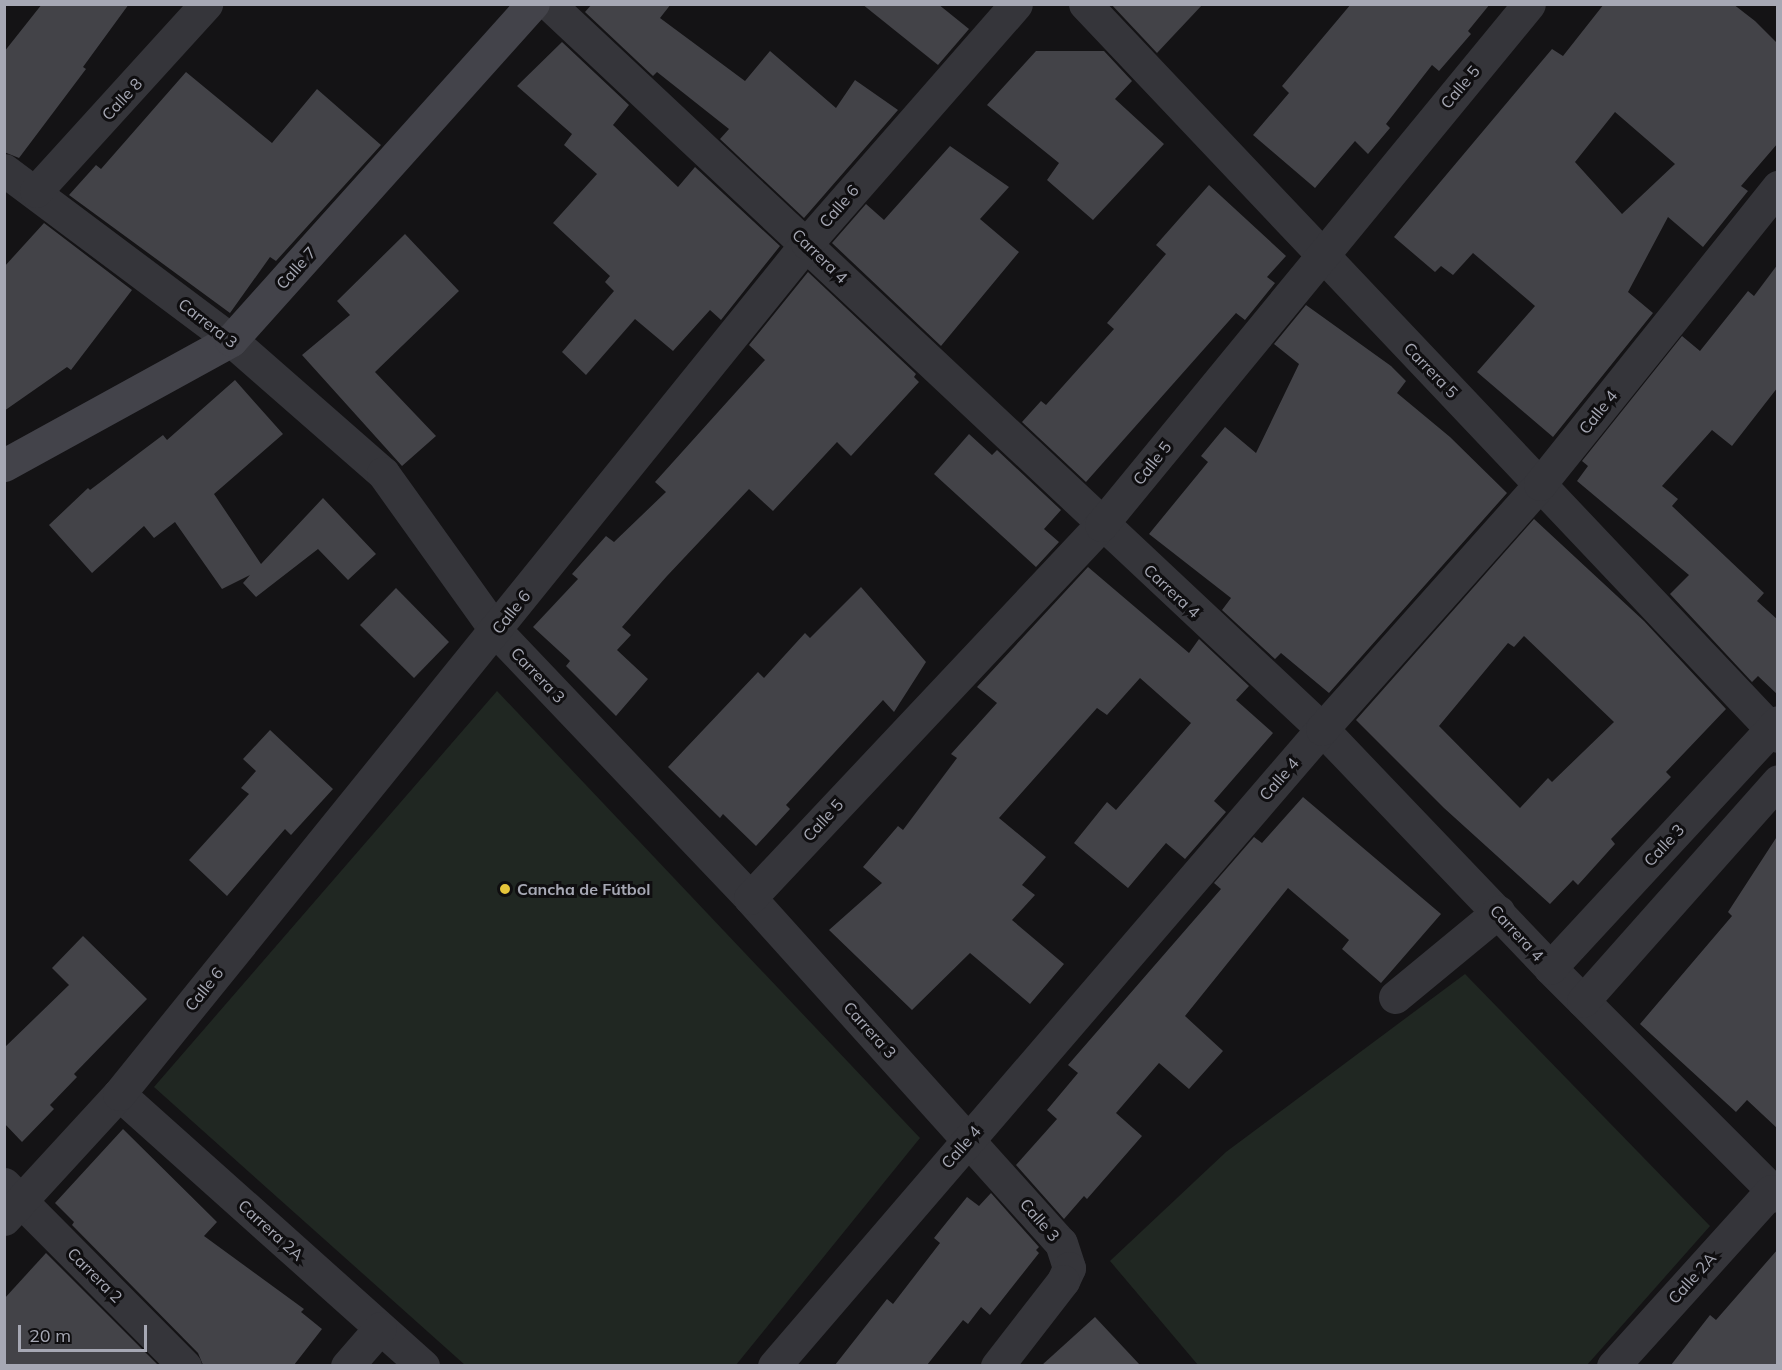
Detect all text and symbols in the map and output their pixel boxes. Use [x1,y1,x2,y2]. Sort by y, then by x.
street label: Calle 5 [1436,62,1484,112]
street label: Calle 8 [98,74,146,124]
street label: Calle 6 [815,181,863,231]
street label: Carrera 4 [788,225,852,287]
street label: Calle 7 [272,243,320,293]
street label: Carrera 3 [175,294,241,352]
street label: Carrera 5 [1400,338,1462,402]
street label: Calle 4 [1575,386,1621,438]
street label: Calle 5 [1129,437,1175,489]
street label: Carrera 4 [1140,560,1204,622]
street label: Calle 6 [488,586,534,638]
street label: Carrera 3 [507,643,569,707]
street label: Calle 4 [1255,754,1303,804]
street label: Calle 5 [799,795,847,845]
street label: Calle 3 [1640,820,1688,870]
place label: Cancha de Fútbol [517,879,650,899]
marker: Cancha de Fútbol [498,882,512,896]
street label: Carrera 4 [1486,901,1548,965]
street label: Calle 6 [181,963,227,1015]
street label: Carrera 3 [840,998,900,1062]
street label: Calle 4 [937,1122,985,1172]
street label: Calle 3 [1016,1195,1064,1245]
street label: Carrera 2A [234,1196,308,1264]
street label: Carrera 2 [64,1244,126,1306]
street label: Calle 2A [1664,1248,1720,1308]
scale bar [21,1313,150,1351]
text: 20 m [29,1324,71,1347]

